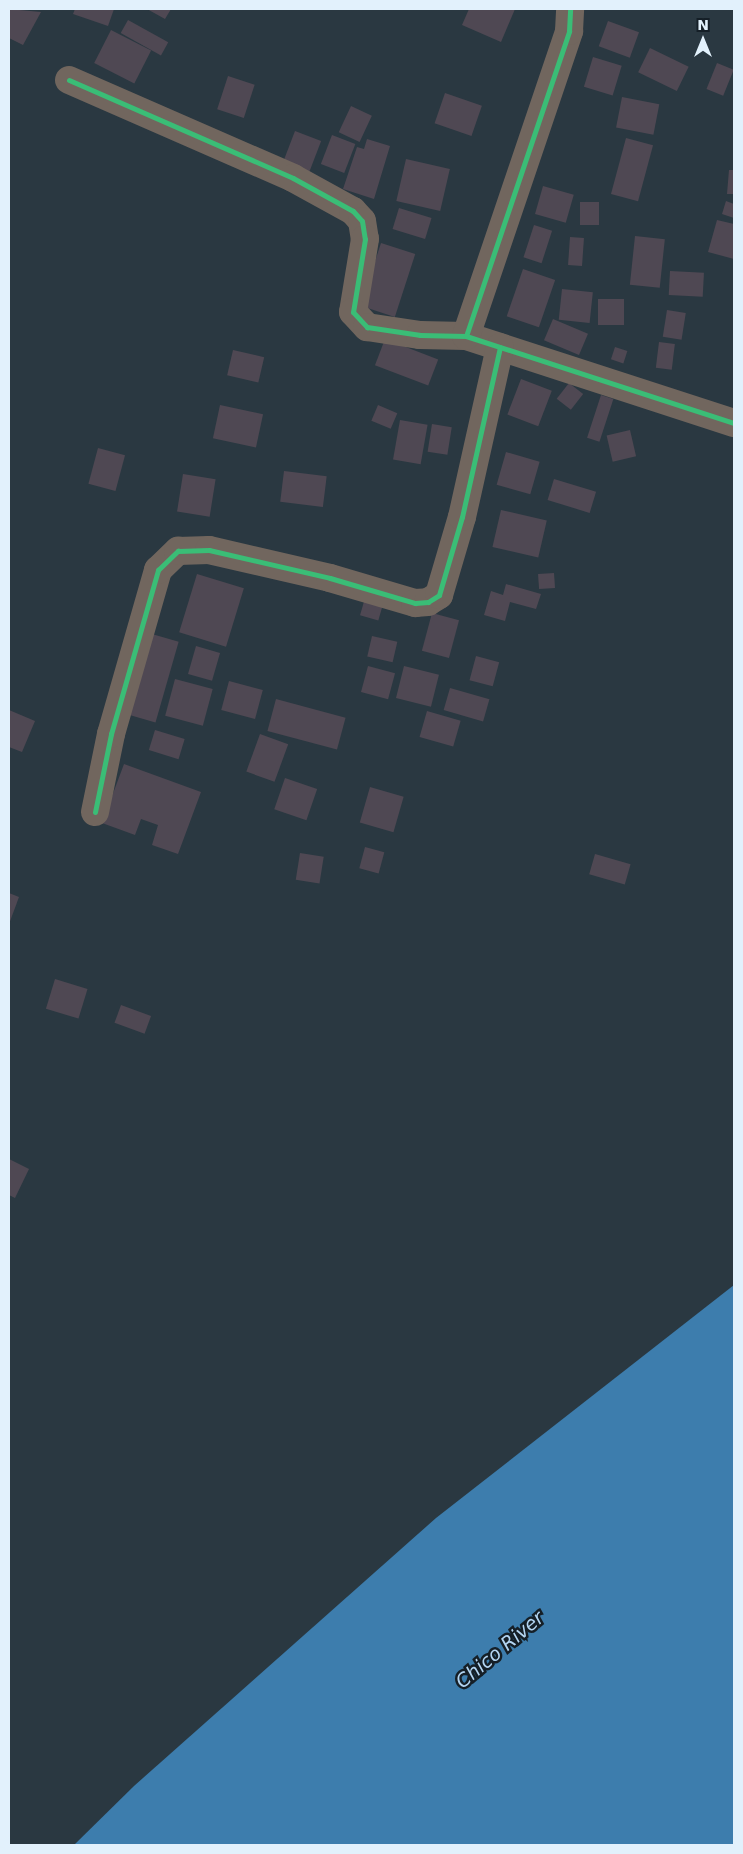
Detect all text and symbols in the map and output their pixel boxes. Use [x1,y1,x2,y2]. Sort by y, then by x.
north arrow [678,15,728,65]
text: N [697,17,709,33]
water label: Chico River [451,1607,549,1693]

